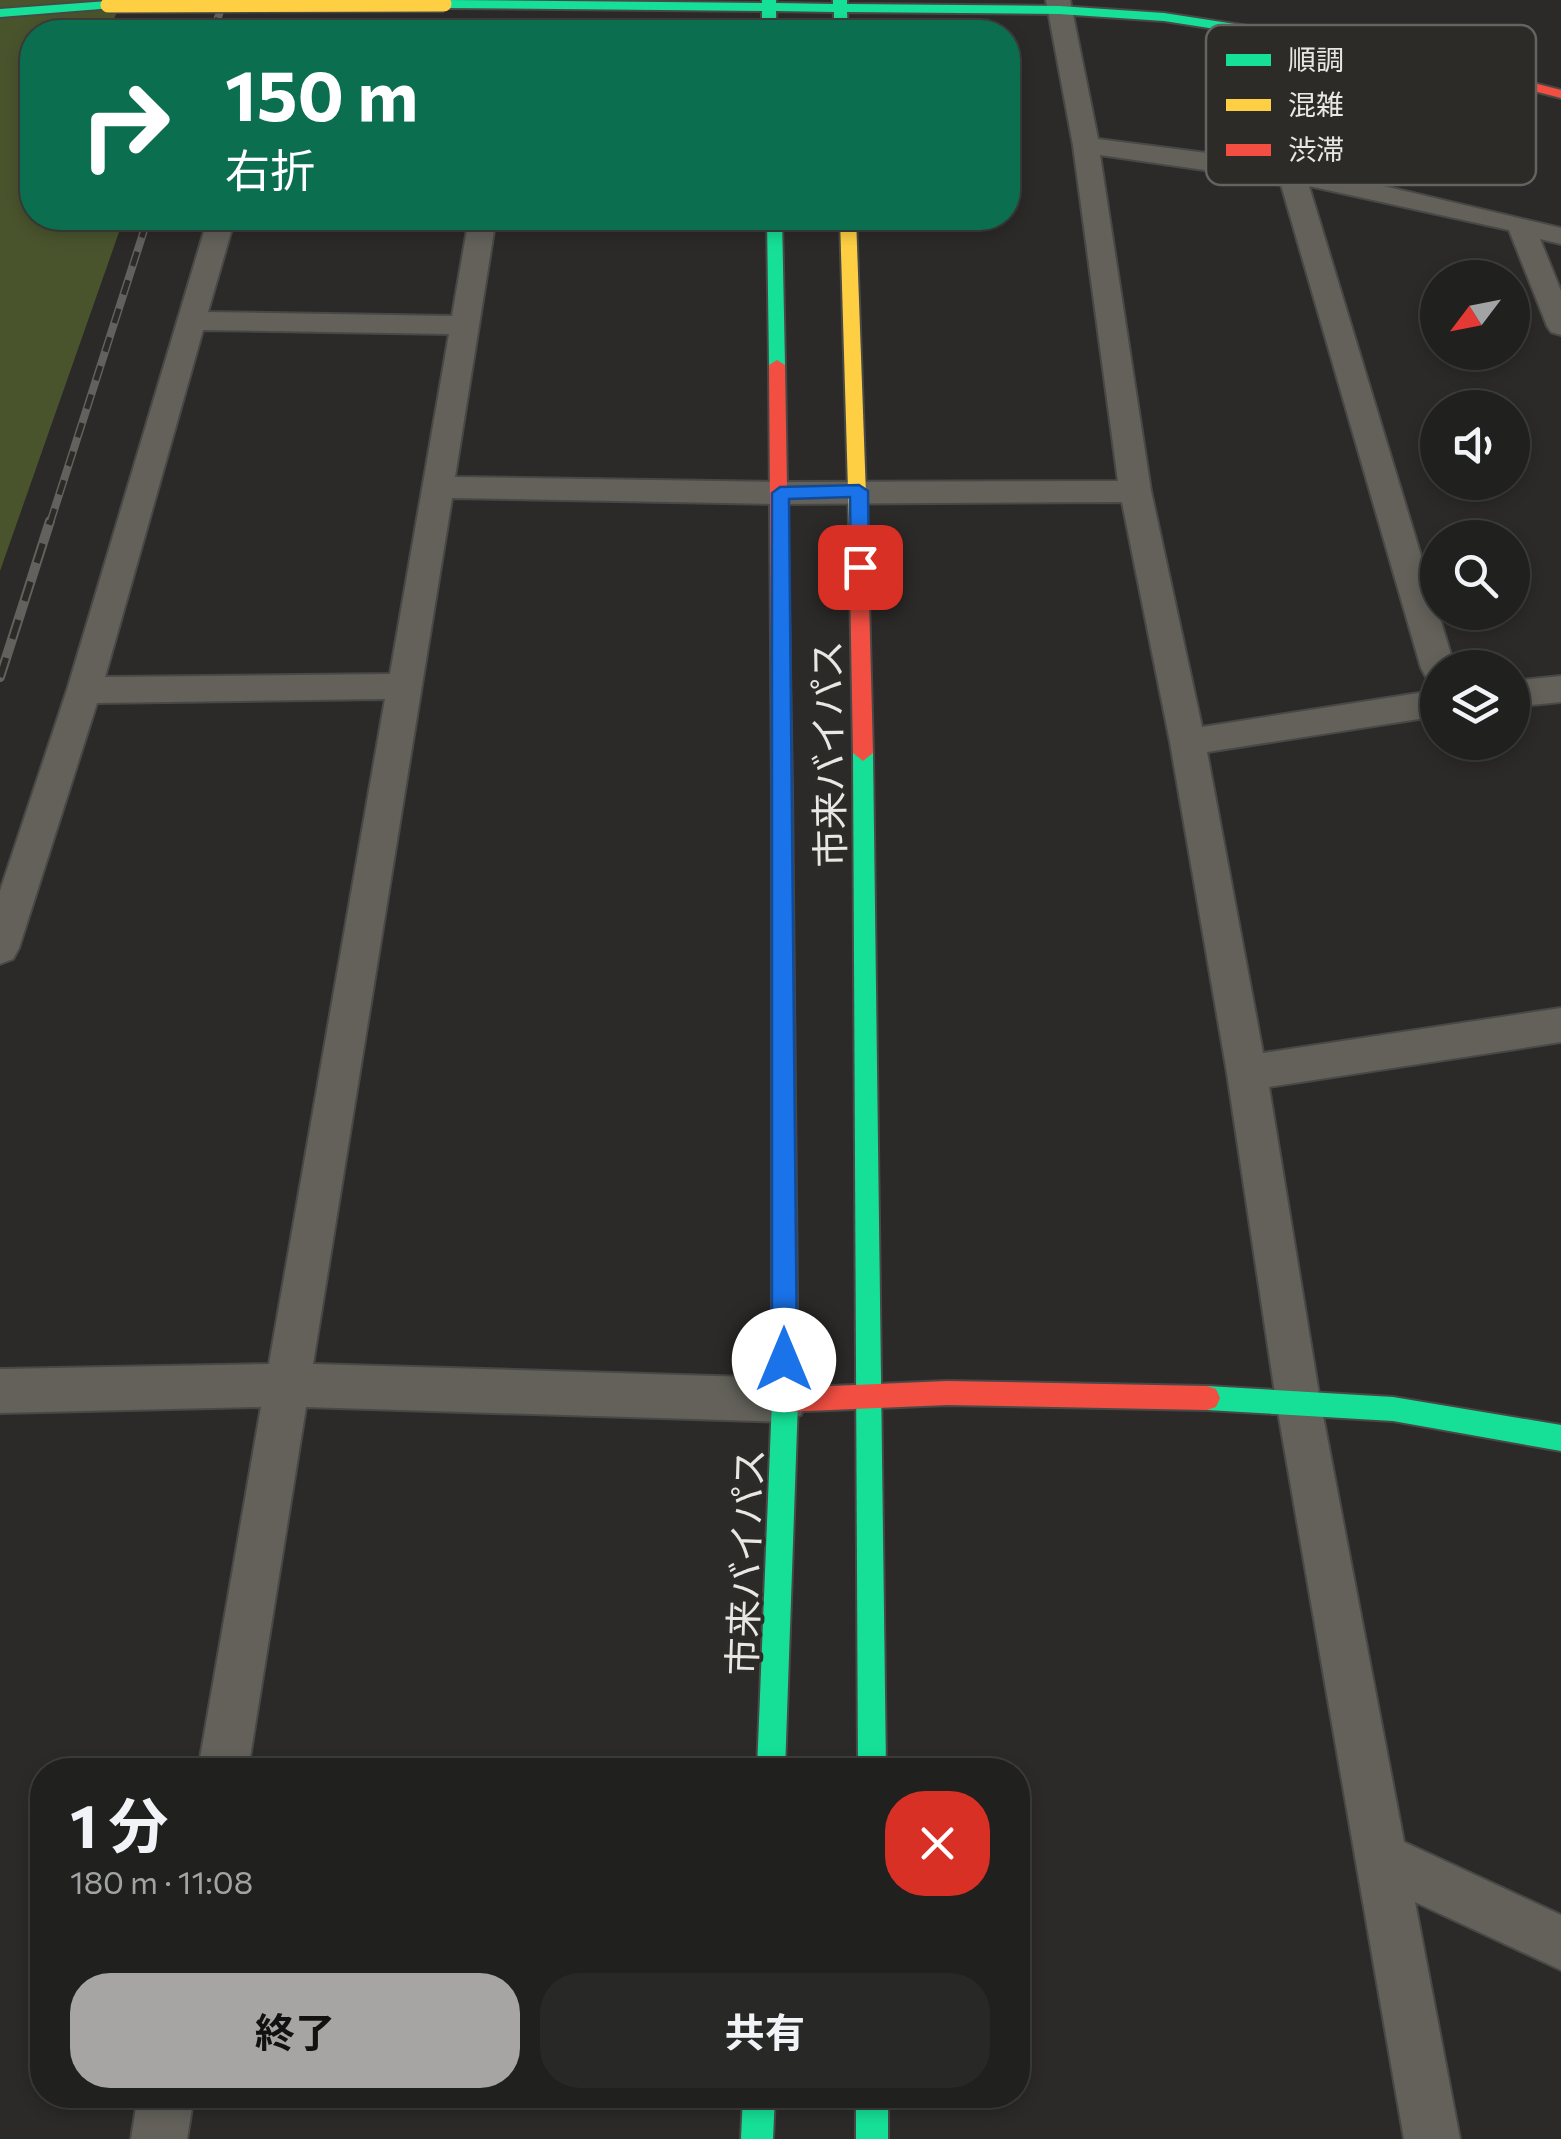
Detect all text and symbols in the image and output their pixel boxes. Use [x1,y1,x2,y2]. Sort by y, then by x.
legend [1206,25,1536,185]
text: 順調 [1288,42,1344,76]
text: 150 m [225,50,418,135]
icon: right [60,60,190,190]
text: 混雑 [1288,87,1344,121]
text: 渋滞 [1288,132,1344,166]
text: 右折 [225,141,315,196]
north arrow [1420,260,1530,370]
map controls [1420,260,1530,760]
button: sound [1420,390,1530,500]
button: search [1420,520,1530,630]
pin [818,525,903,610]
icon: arrive [833,540,888,595]
street label: 市来バイパス [802,640,852,868]
button: layers [1420,650,1530,760]
position arrow [732,1308,836,1412]
street label: 市来バイパス [717,1448,771,1676]
text: 1 分 [70,1787,169,1860]
button: close [885,1791,990,1896]
text: 180 m · 11:08 [70,1861,253,1901]
button: 終了 [70,1973,520,2088]
button: 共有 [540,1973,990,2088]

